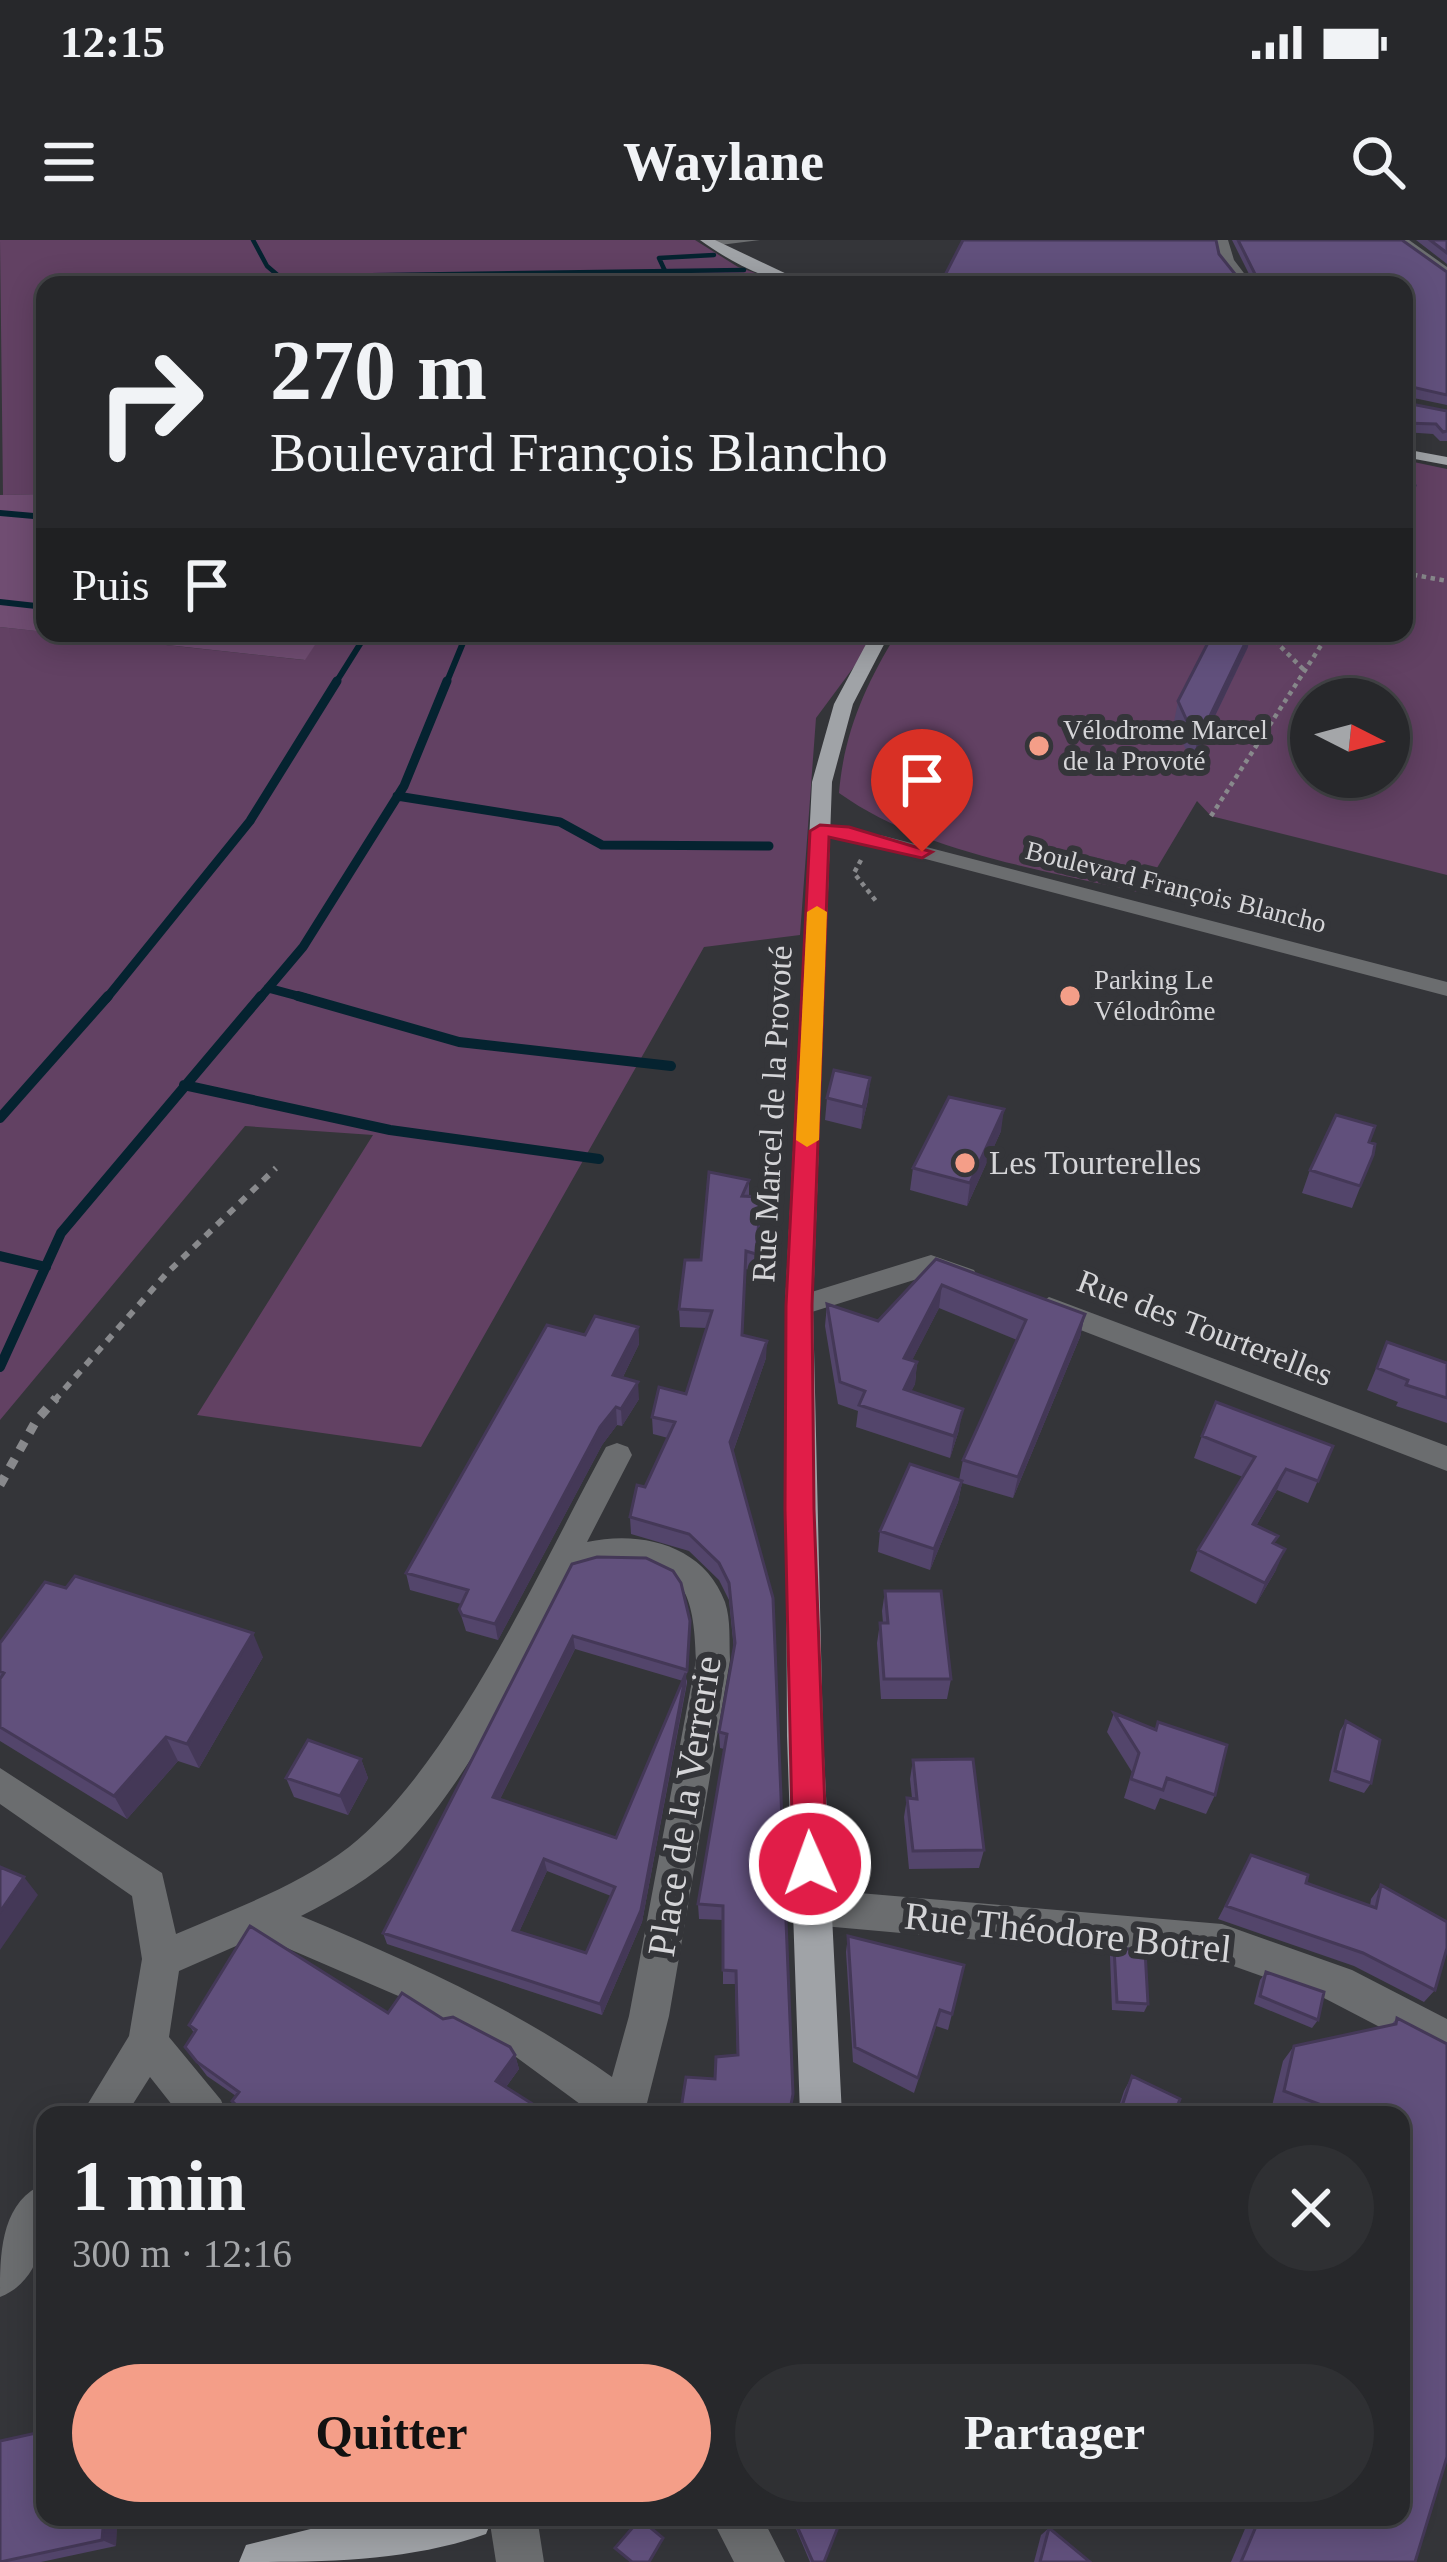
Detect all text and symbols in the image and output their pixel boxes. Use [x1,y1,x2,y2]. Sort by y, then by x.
text: 12:15 [60,17,165,67]
icon: menu [36,129,102,195]
icon: search [1345,129,1411,195]
text: Waylane [623,132,824,192]
icon: right [72,324,228,480]
text: 270 m [270,324,487,417]
text: Boulevard François Blancho [270,423,888,483]
icon: arrive [174,552,240,618]
text: Puis [72,560,150,610]
north arrow [1290,678,1410,798]
map controls [1290,678,1410,798]
place label: Vélodrome Marcel de la Provoté [1063,715,1268,776]
pin [871,729,973,852]
marker: Vélodrome Marcel de la Provoté [1026,733,1052,759]
icon: arrive [889,747,955,813]
street label: Boulevard François Blancho [1022,835,1330,939]
street label: Rue Marcel de la Provoté [745,945,799,1283]
place label: Parking Le Vélodrôme [1094,965,1215,1026]
marker: Parking Le Vélodrôme [1057,983,1083,1009]
place label: Les Tourterelles [989,1145,1201,1181]
marker: Les Tourterelles [952,1150,978,1176]
street label: Rue des Tourterelles [1072,1263,1338,1393]
street label: Place de la Verrerie [639,1653,729,1959]
position arrow [747,1801,873,1927]
street label: Rue Théodore Botrel [902,1893,1234,1971]
button: close [1248,2145,1374,2271]
text: 1 min [72,2146,246,2226]
text: 300 m · 12:16 [72,2232,292,2275]
button: Quitter [72,2364,711,2502]
button: Partager [735,2364,1374,2502]

